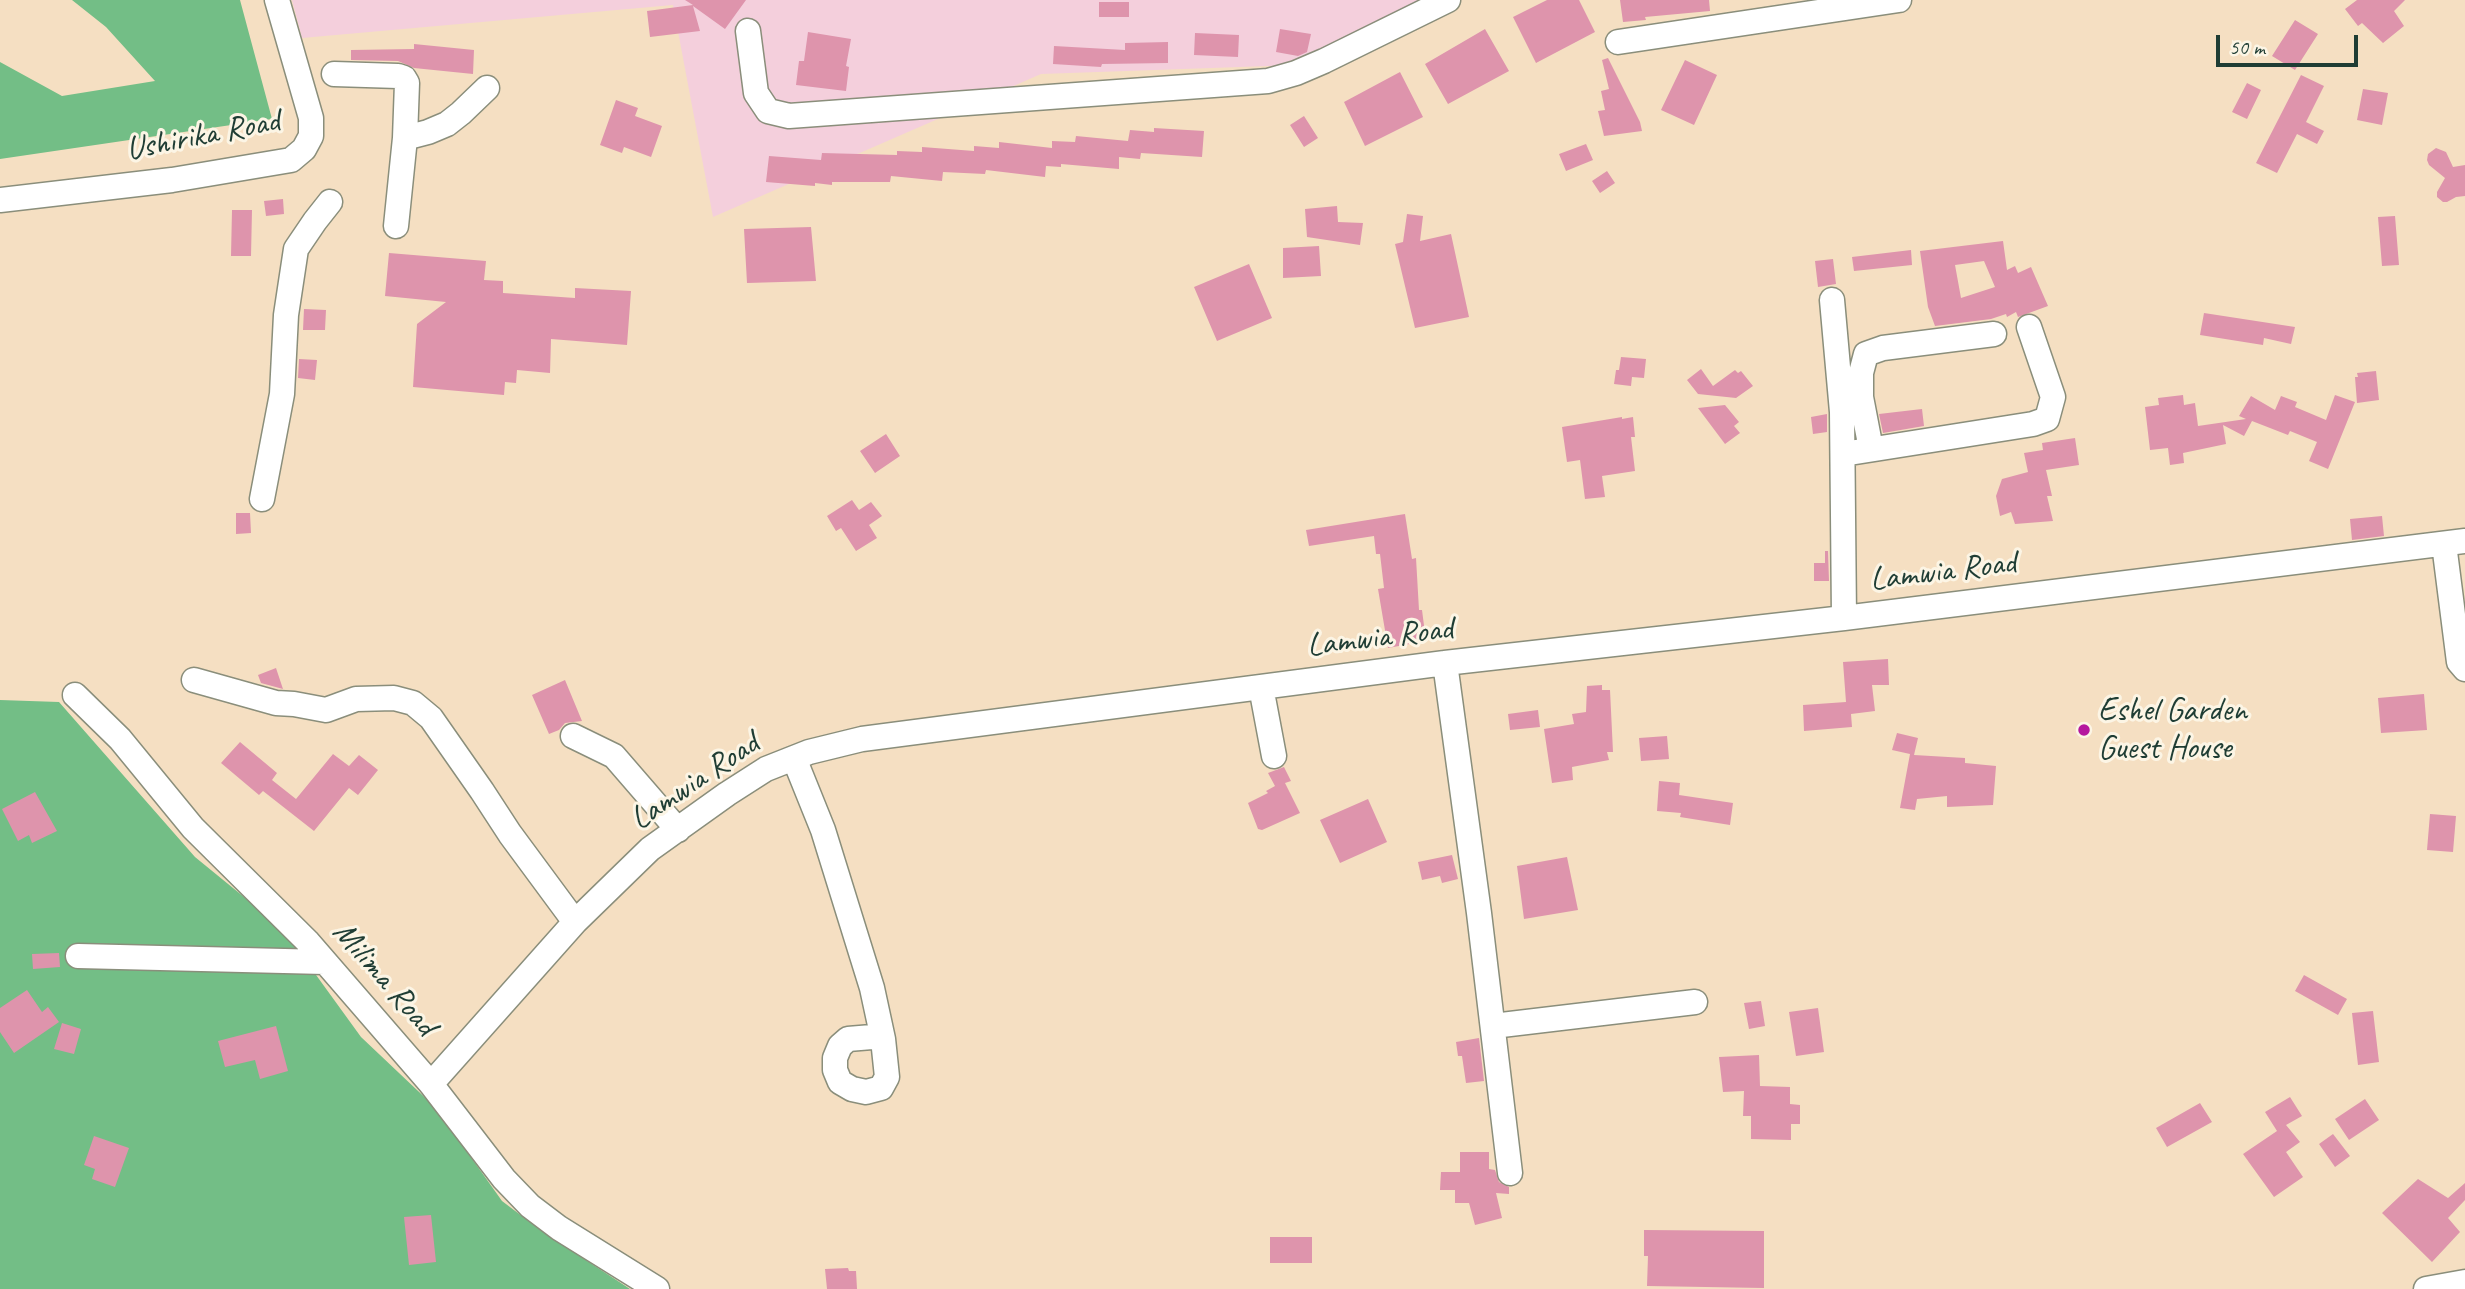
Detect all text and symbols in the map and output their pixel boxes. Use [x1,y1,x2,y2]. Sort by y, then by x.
scale bar [2220,21,2362,65]
text: 50 m [2229,34,2265,60]
street label: Ushirika Road [123,102,283,170]
street label: Lamwia Road [1868,543,2018,601]
street label: Lamwia Road [1305,609,1455,667]
place label: Eshel Garden Guest House [2098,691,2247,769]
marker: Eshel Garden Guest House [2076,722,2092,738]
street label: Lamwia Road [623,724,767,840]
street label: Milima Road [323,914,445,1044]

